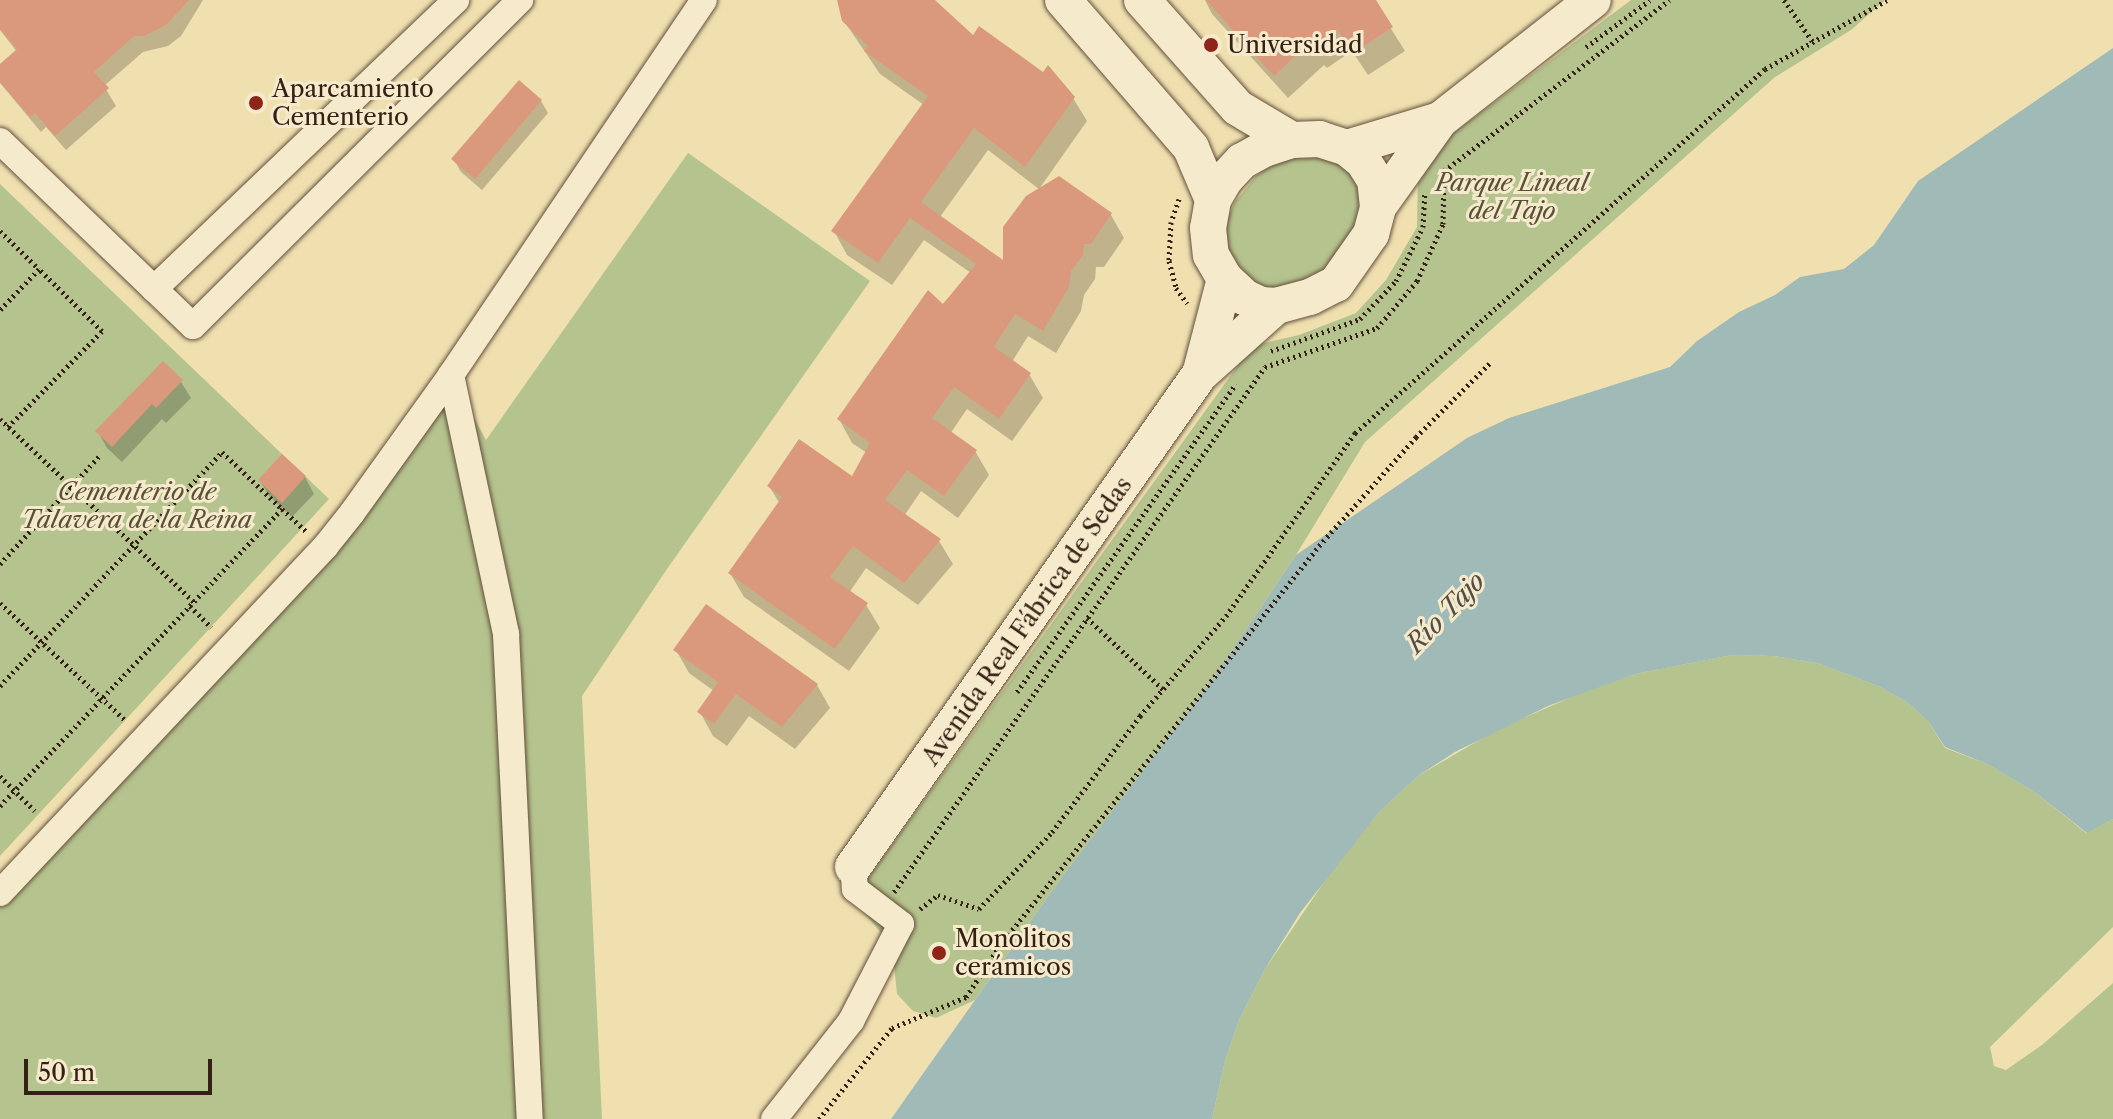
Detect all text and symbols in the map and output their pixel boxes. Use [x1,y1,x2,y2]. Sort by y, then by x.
place label: Universidad [1227,31,1362,59]
marker: Universidad [1202,36,1220,54]
place label: Aparcamiento Cementerio [272,75,434,131]
marker: Aparcamiento Cementerio [247,94,265,112]
park label: Parque Lineal del Tajo [1436,169,1588,225]
street label: Avenida Real Fábrica de Sedas [916,471,1138,771]
park label: Cementerio de Talavera de la Reina [22,478,252,534]
water label: Río Tajo [1400,566,1492,660]
place label: Monolitos cerámicos [955,925,1071,981]
marker: Monolitos cerámicos [930,944,948,962]
scale bar [28,1043,216,1093]
text: 50 m [38,1058,95,1087]

